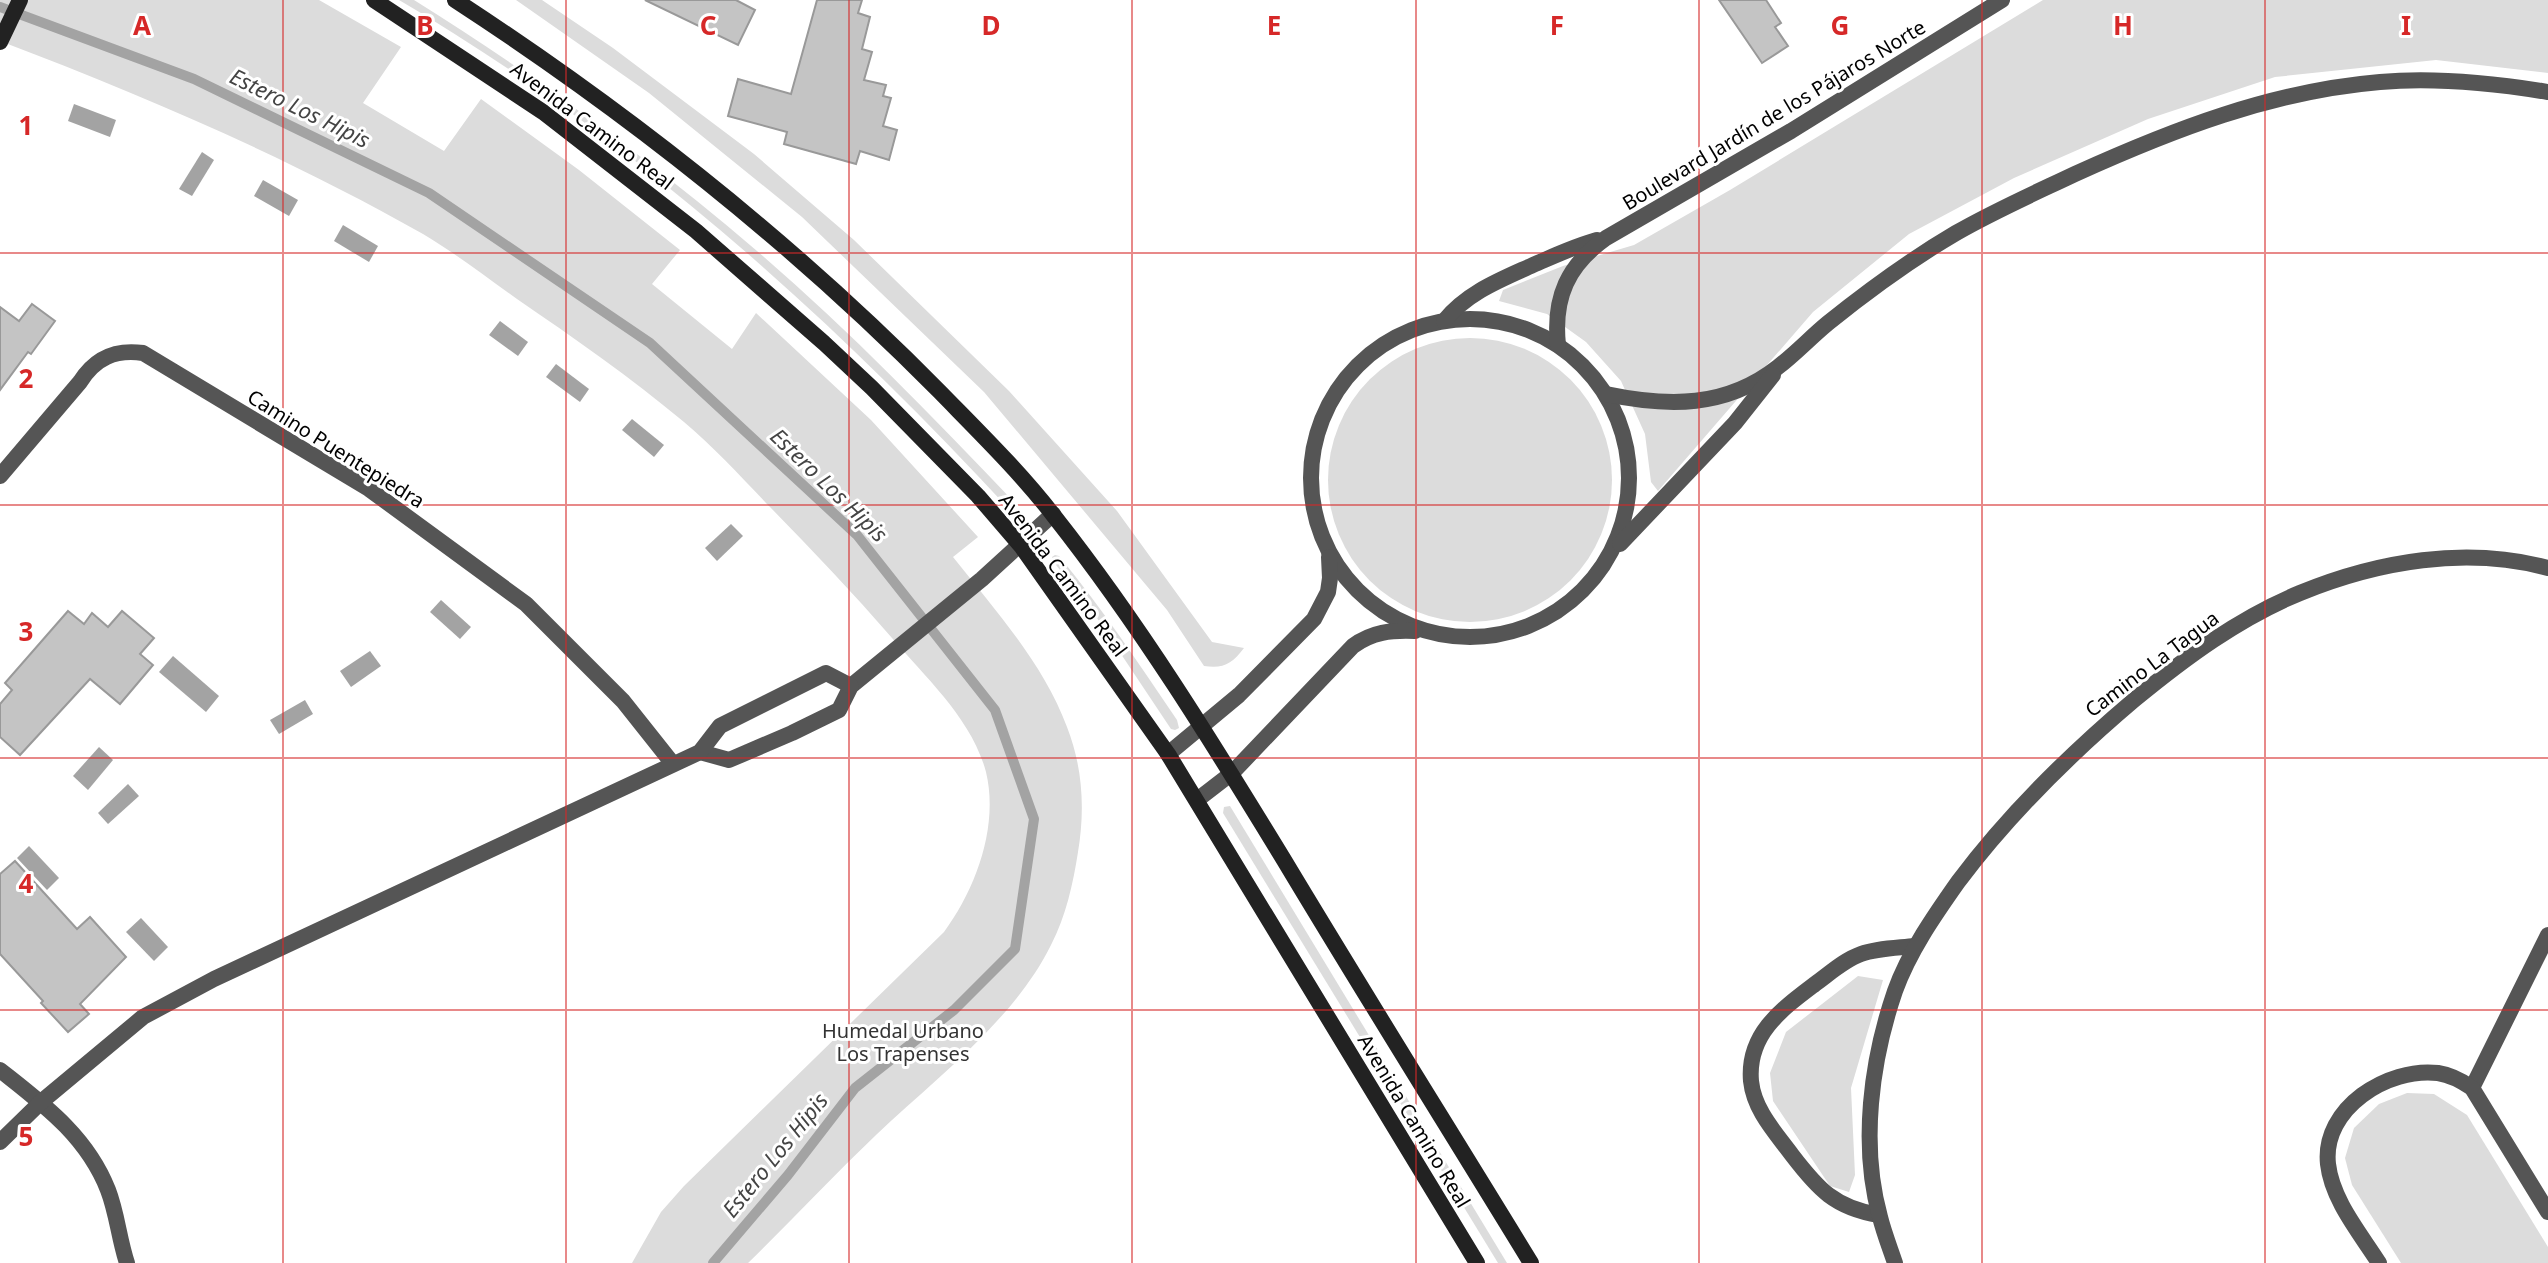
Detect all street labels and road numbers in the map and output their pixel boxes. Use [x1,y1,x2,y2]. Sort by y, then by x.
street label: Boulevard Jardín de los Pájaros Norte [1617,13,1930,216]
street label: Avenida Camino Real [505,55,679,196]
street label: Camino Puentepiedra [243,383,430,514]
street label: Avenida Camino Real [993,488,1134,662]
street label: Camino La Tagua [2079,604,2224,723]
street label: Avenida Camino Real [1352,1029,1477,1213]

